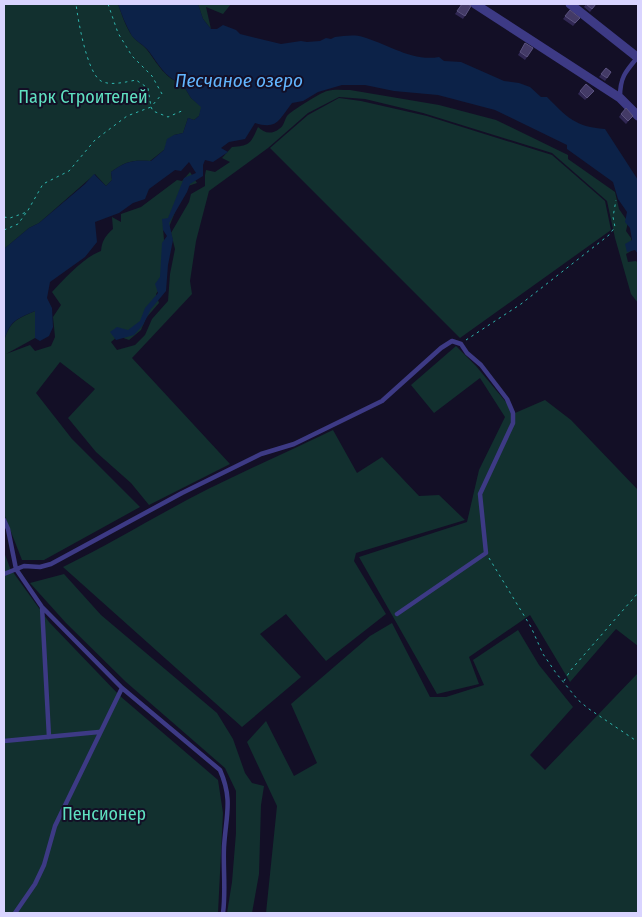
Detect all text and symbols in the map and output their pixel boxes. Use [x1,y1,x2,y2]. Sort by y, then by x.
water label: Песчаное озеро [175,69,303,92]
park label: Парк Строителей [18,86,148,108]
park label: Пенсионер [62,803,146,825]

